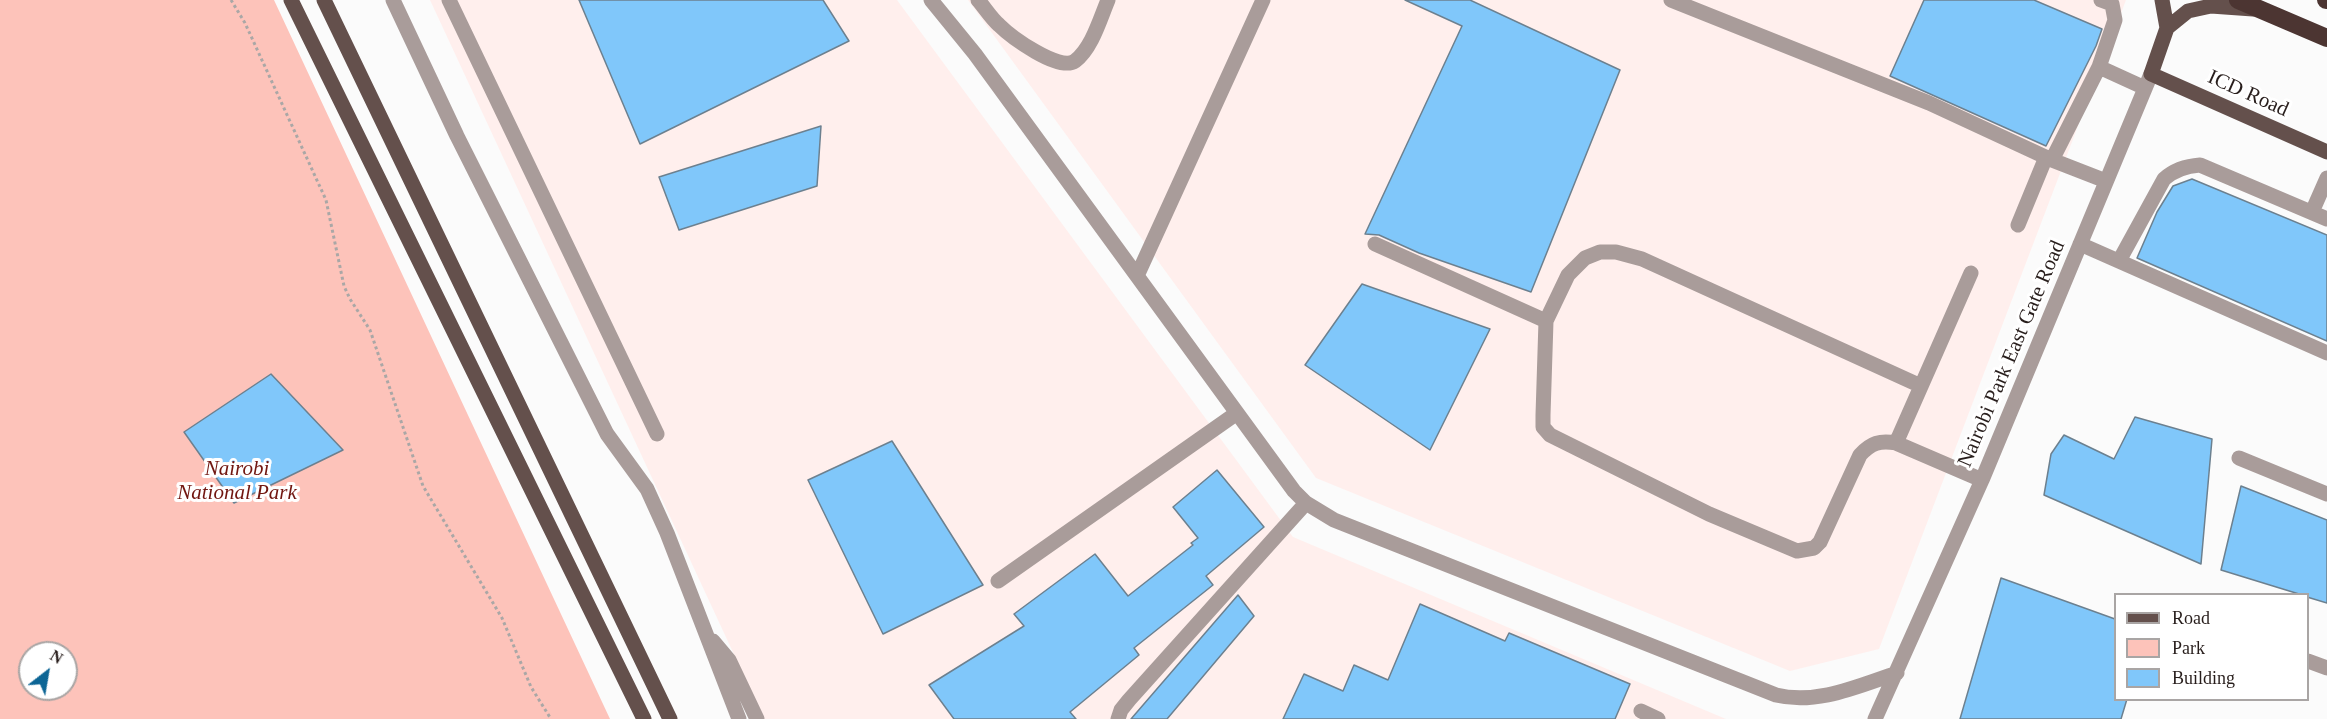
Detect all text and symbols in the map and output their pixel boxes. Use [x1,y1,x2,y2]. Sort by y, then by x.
street label: ICD Road [2204,65,2292,123]
street label: Nairobi Park East Gate Road [1953,237,2071,471]
park label: Nairobi National Park [177,456,297,506]
legend [2114,593,2309,701]
text: Road [2172,608,2210,628]
text: Park [2172,638,2205,658]
north arrow [18,641,78,701]
text: N [47,647,66,667]
text: Building [2172,668,2235,688]

